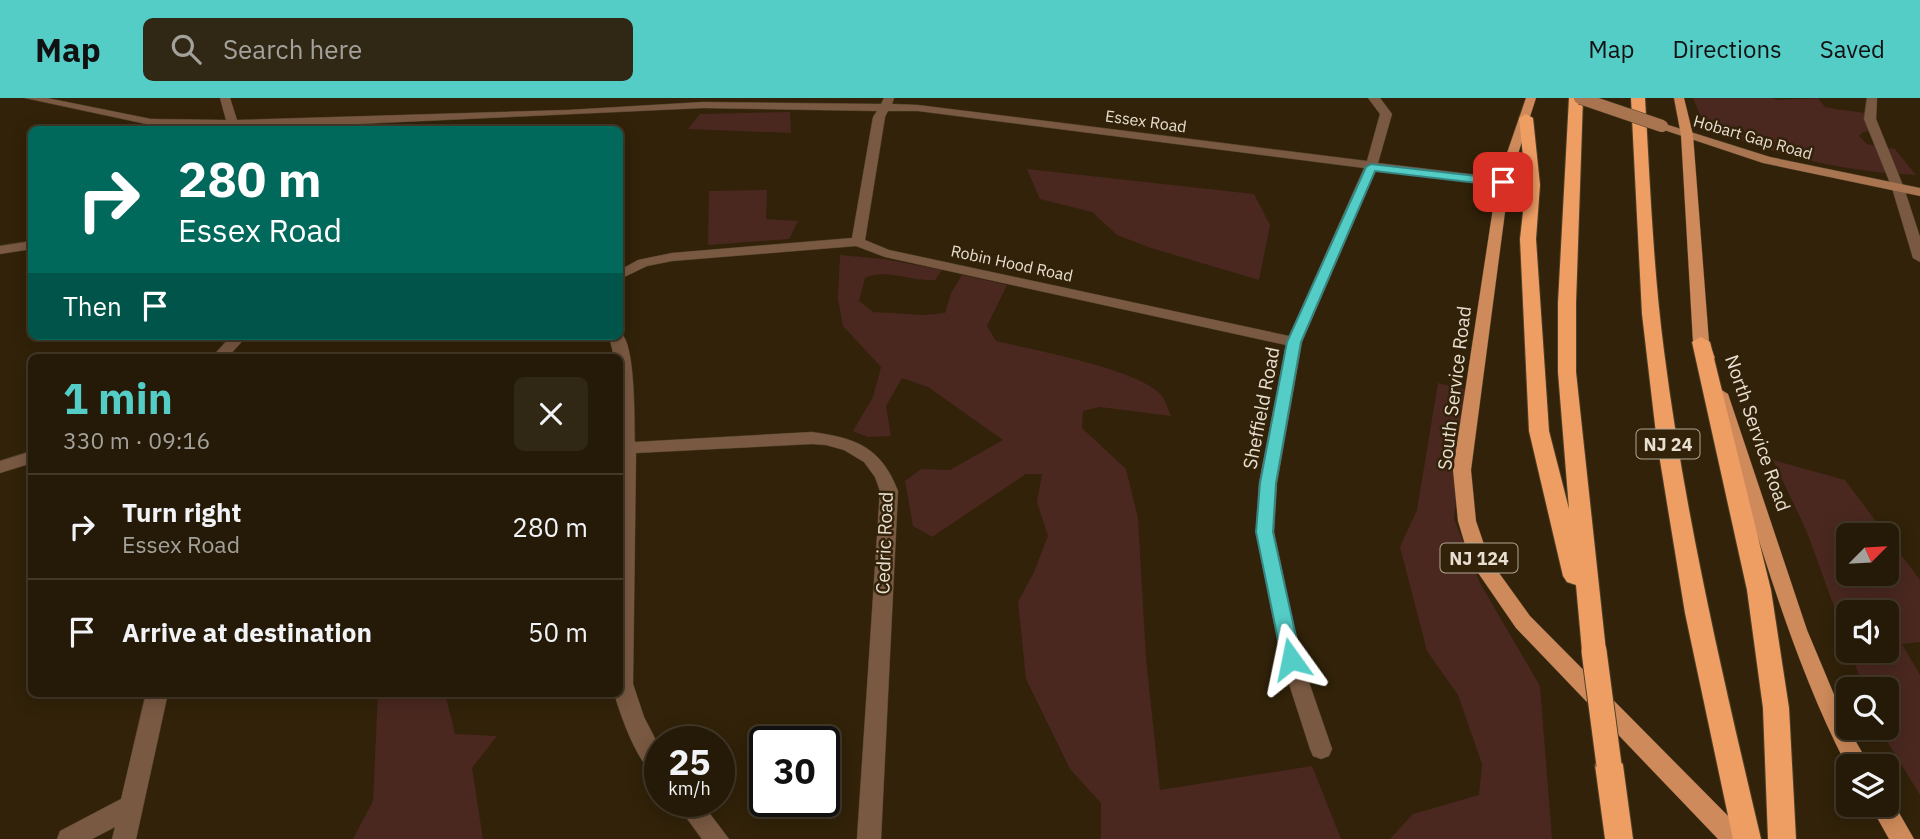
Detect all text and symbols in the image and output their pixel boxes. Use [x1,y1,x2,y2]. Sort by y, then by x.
search box [143,18,633,81]
text: Map [35,28,101,71]
icon: search [167,30,205,68]
text: Search here [223,32,362,66]
text: Map [1588,33,1634,65]
text: Directions [1672,33,1782,65]
text: Saved [1820,33,1885,65]
street label: Essex Road [1104,105,1188,137]
street label: Hobart Gap Road [1691,110,1815,164]
text: 280 m [178,147,322,210]
pin [1473,152,1533,212]
icon: right [63,154,154,245]
icon: arrive [1484,163,1522,201]
text: Essex Road [178,209,342,251]
street label: Robin Hood Road [949,240,1075,286]
icon: arrive [136,287,174,325]
text: Then [63,289,122,323]
street label: South Service Road [1432,305,1476,471]
street label: Sheffield Road [1237,345,1285,471]
street label: North Service Road [1720,352,1796,514]
text: 1 min [63,371,173,426]
button: close [514,377,588,451]
text: 330 m · 09:16 [63,425,210,455]
road number: NJ 24 [1636,430,1700,458]
street label: Cedric Road [870,491,898,595]
text: Turn right [122,495,241,529]
icon: right [63,508,101,546]
text: 280 m [512,510,588,544]
north arrow [1836,523,1899,586]
map controls [1836,523,1899,817]
text: Essex Road [122,529,240,559]
road number: NJ 124 [1440,544,1518,572]
button: sound [1836,600,1899,663]
icon: arrive [63,613,101,651]
text: Arrive at destination [122,615,372,649]
text: 50 m [528,615,588,649]
position arrow [1254,622,1328,696]
button: search [1836,677,1899,740]
speed limit sign: 30 [749,726,840,817]
text: 25 [668,739,711,785]
button: layers [1836,754,1899,817]
text: km/h [668,777,711,800]

